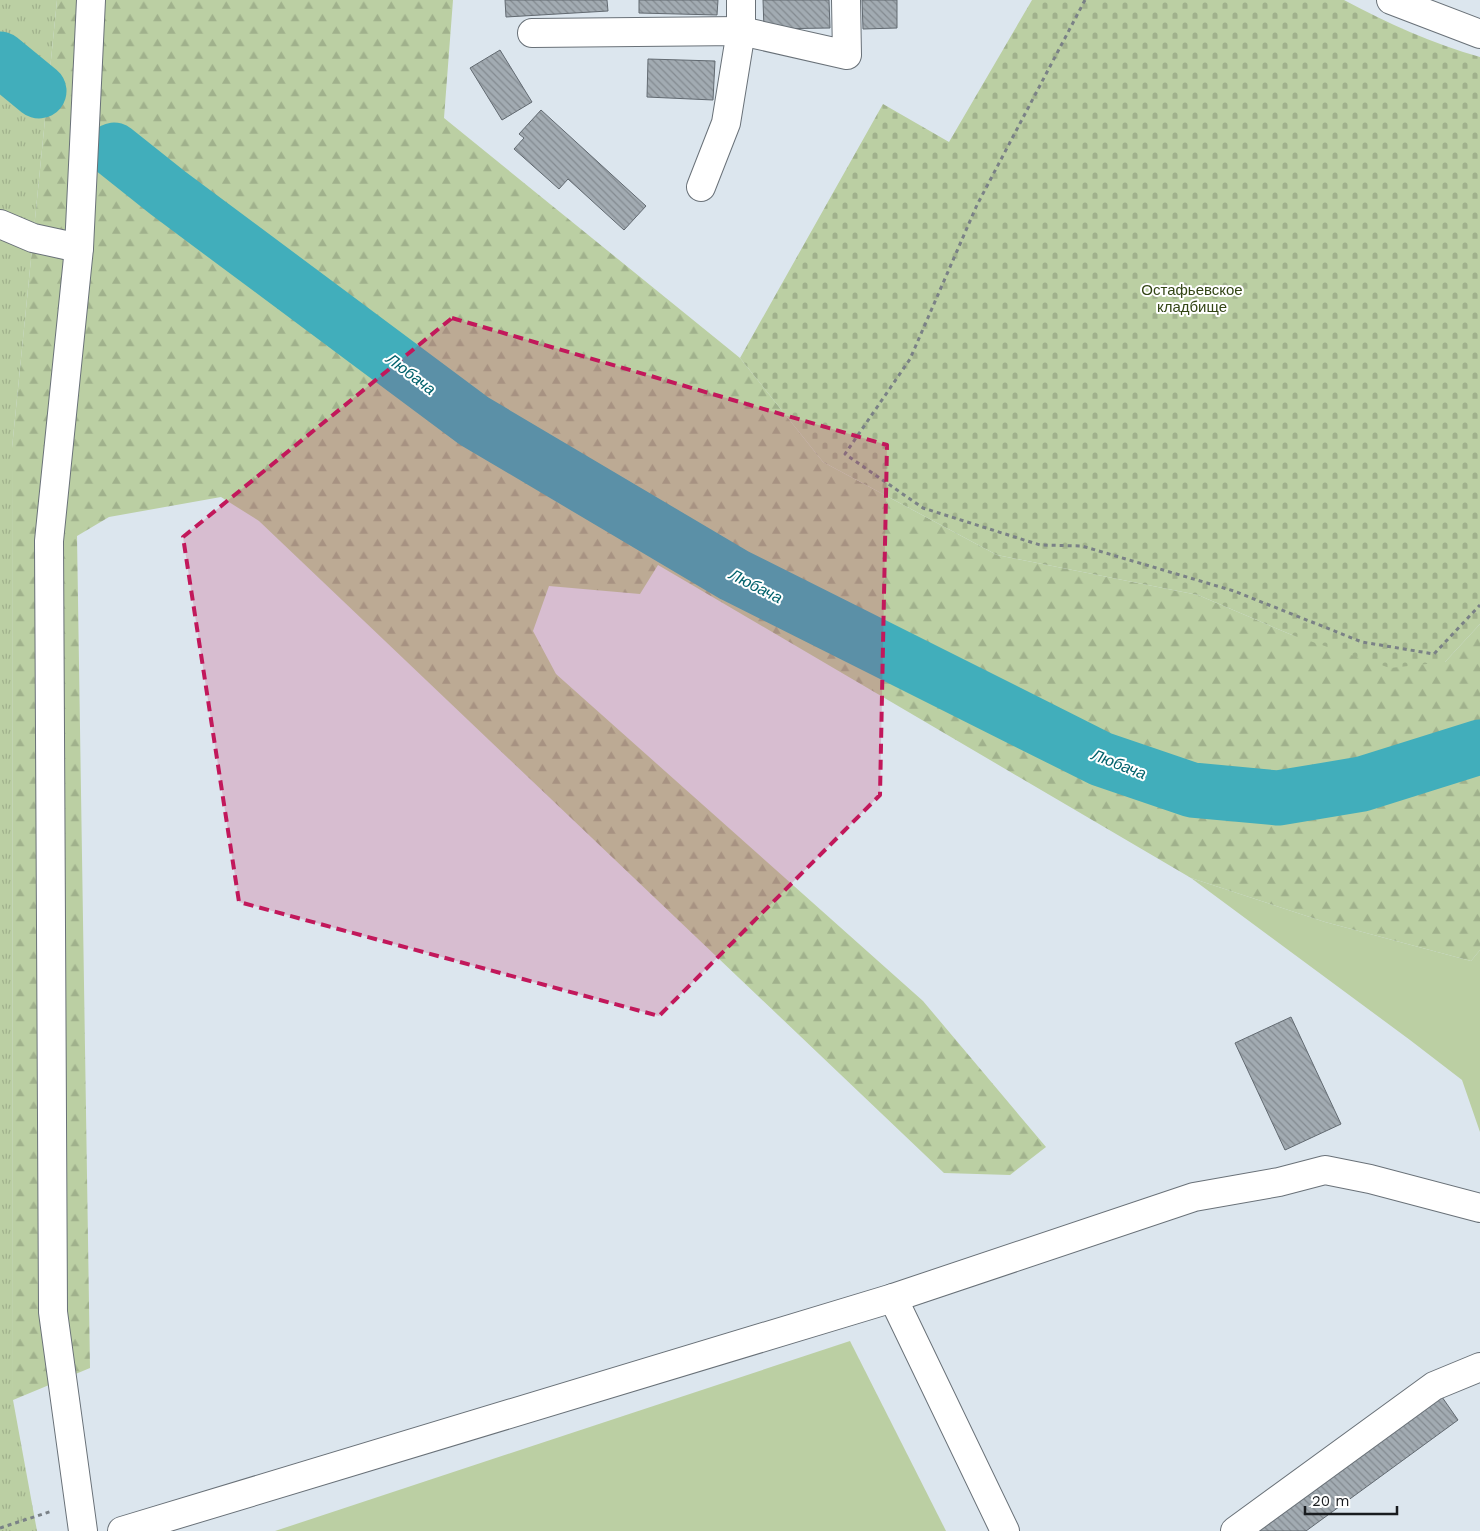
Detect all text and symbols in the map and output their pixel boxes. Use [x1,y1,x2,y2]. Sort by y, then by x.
park label: Остафьевское кладбище [1141,281,1243,316]
water label: Любача [382,349,440,399]
water label: Любача [725,564,786,607]
water label: Любача [1088,745,1149,783]
scale bar [1305,1484,1398,1516]
text: 20 m [1312,1492,1350,1510]

